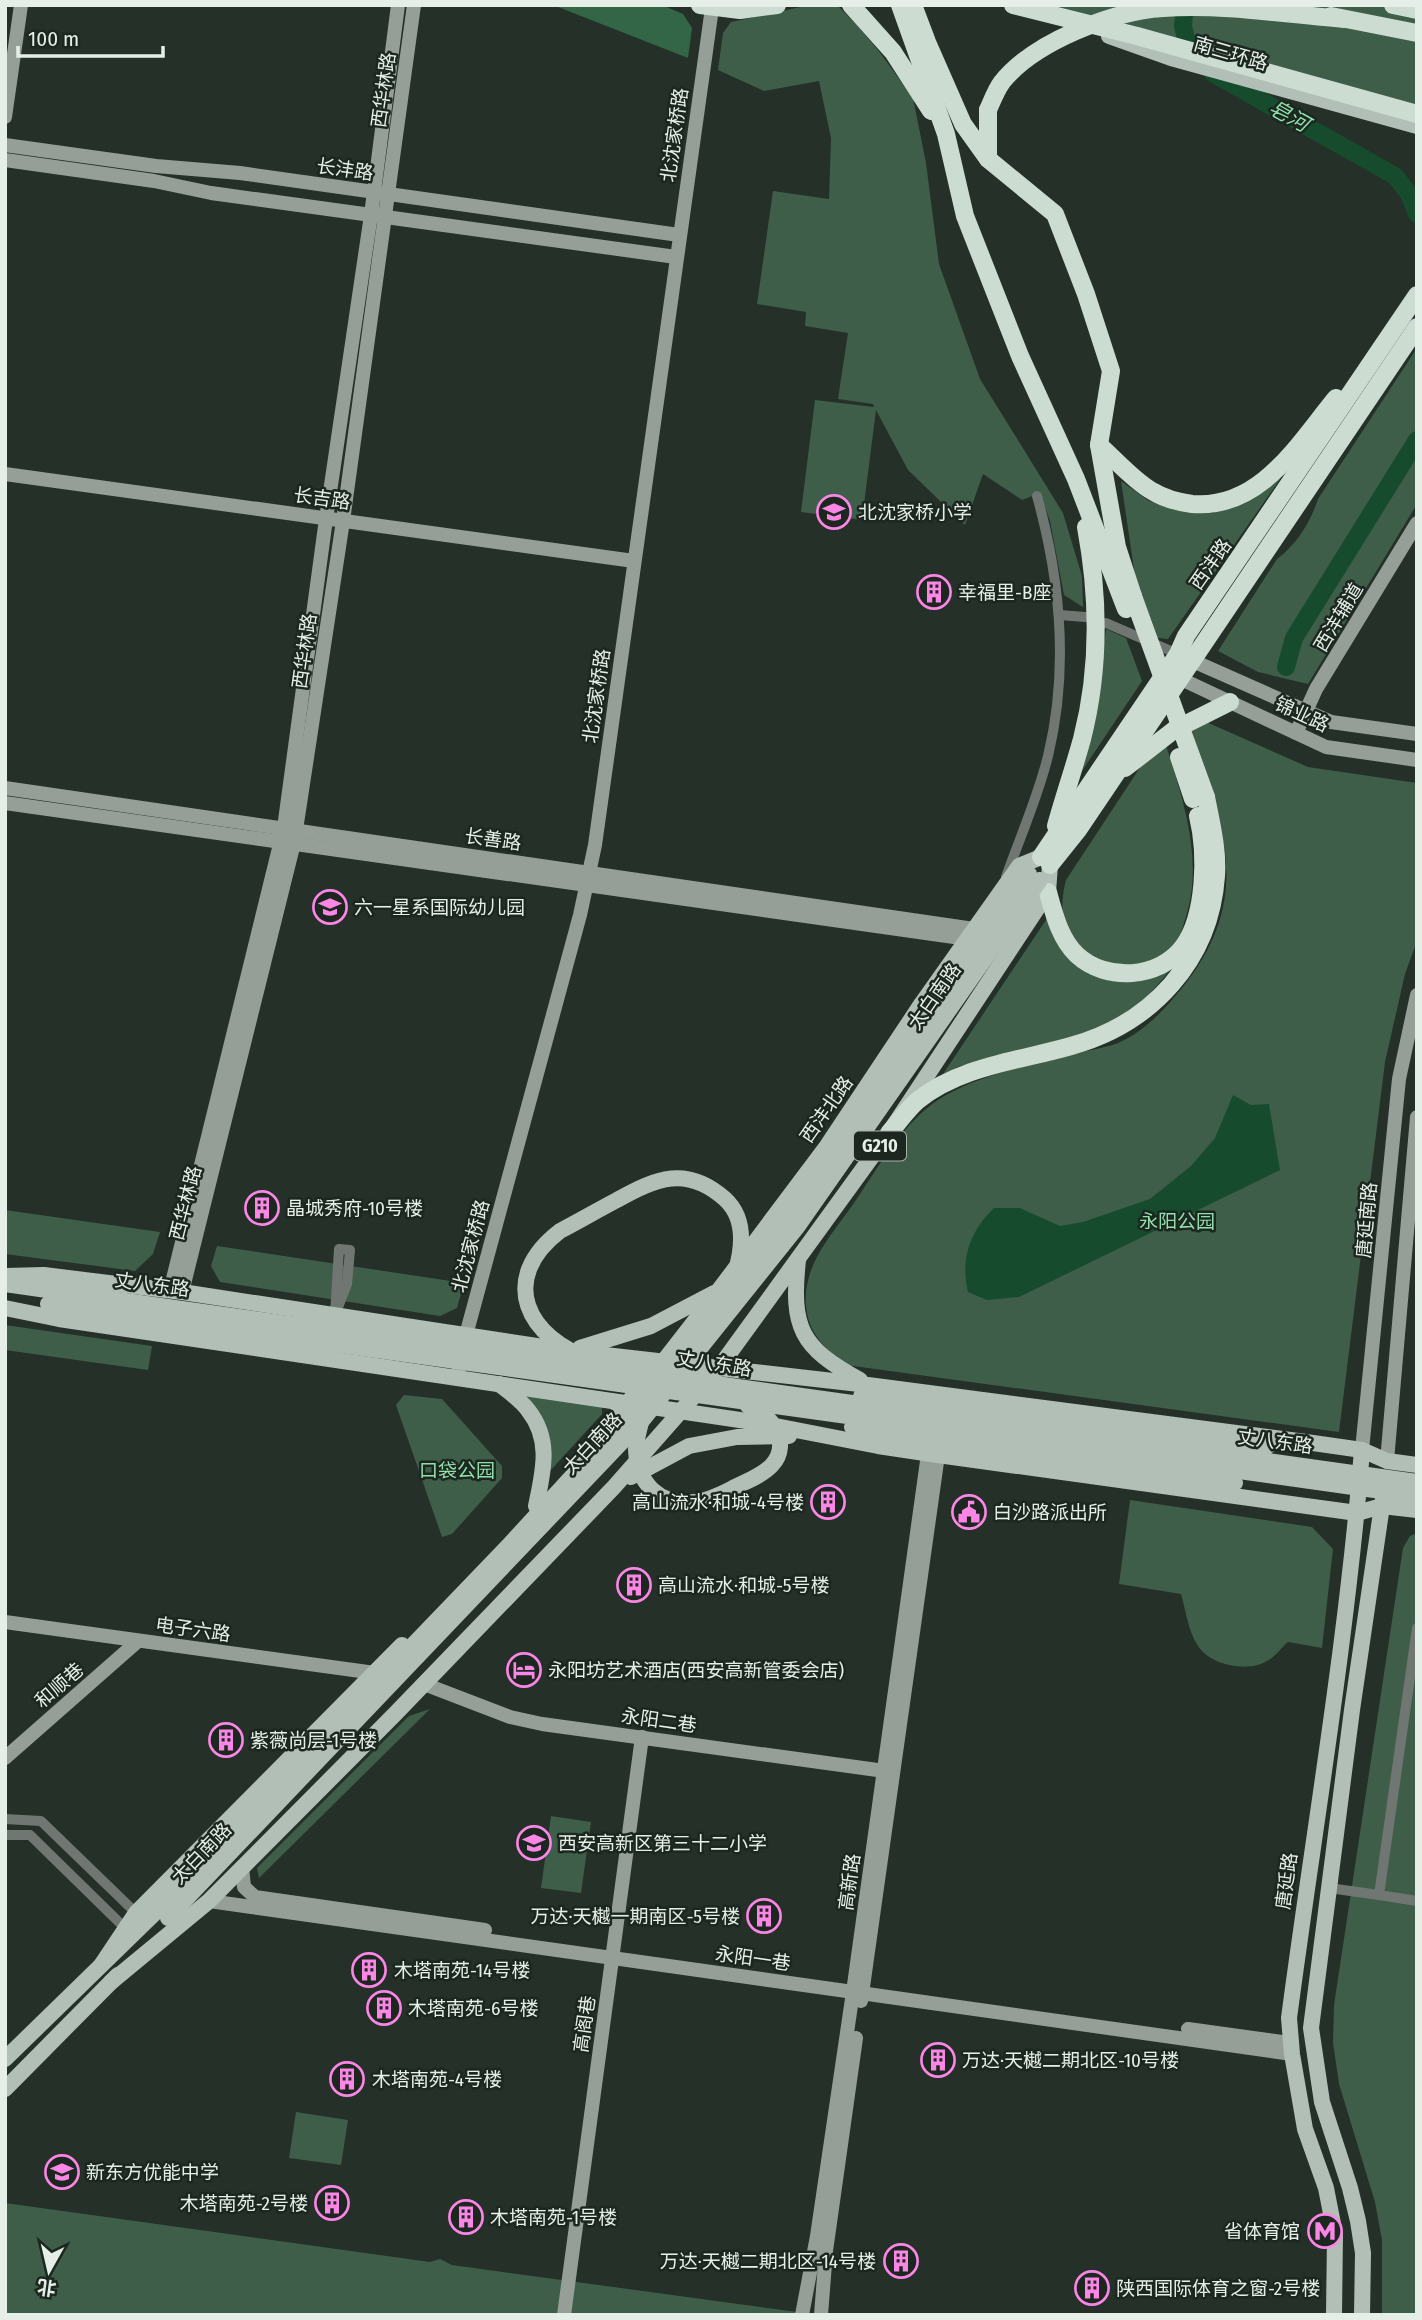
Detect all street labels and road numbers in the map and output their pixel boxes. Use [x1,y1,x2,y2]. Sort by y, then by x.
street label: 南三环路 [1191,32,1271,75]
street label: 西华林路 [367,51,400,129]
street label: 北沈家桥路 [656,86,692,184]
street label: 长沣路 [315,154,375,185]
street label: 长吉路 [292,483,352,514]
street label: 西沣路 [1185,534,1236,594]
street label: 西沣辅道 [1309,579,1368,656]
street label: 西华林路 [288,612,321,690]
street label: 北沈家桥路 [578,647,614,745]
street label: 锦业路 [1271,692,1332,737]
street label: 长善路 [463,824,523,855]
street label: 太白南路 [903,959,966,1034]
street label: 西沣北路 [795,1072,858,1147]
road number: G210 [854,1132,906,1161]
street label: 西华林路 [165,1163,206,1243]
street label: 唐延南路 [1352,1181,1381,1259]
street label: 北沈家桥路 [447,1197,494,1295]
street label: 丈八东路 [113,1268,191,1301]
street label: 丈八东路 [675,1346,753,1381]
street label: 太白南路 [558,1408,627,1479]
street label: 丈八东路 [1236,1425,1314,1458]
street label: 电子六路 [154,1613,232,1646]
street label: 和顺巷 [30,1658,88,1713]
street label: 永阳二巷 [620,1704,698,1737]
street label: 太白南路 [167,1818,236,1889]
street label: 唐延路 [1271,1851,1302,1911]
street label: 高新路 [834,1852,865,1912]
street label: 永阳一巷 [714,1942,792,1975]
street label: 高阁巷 [569,1994,600,2054]

